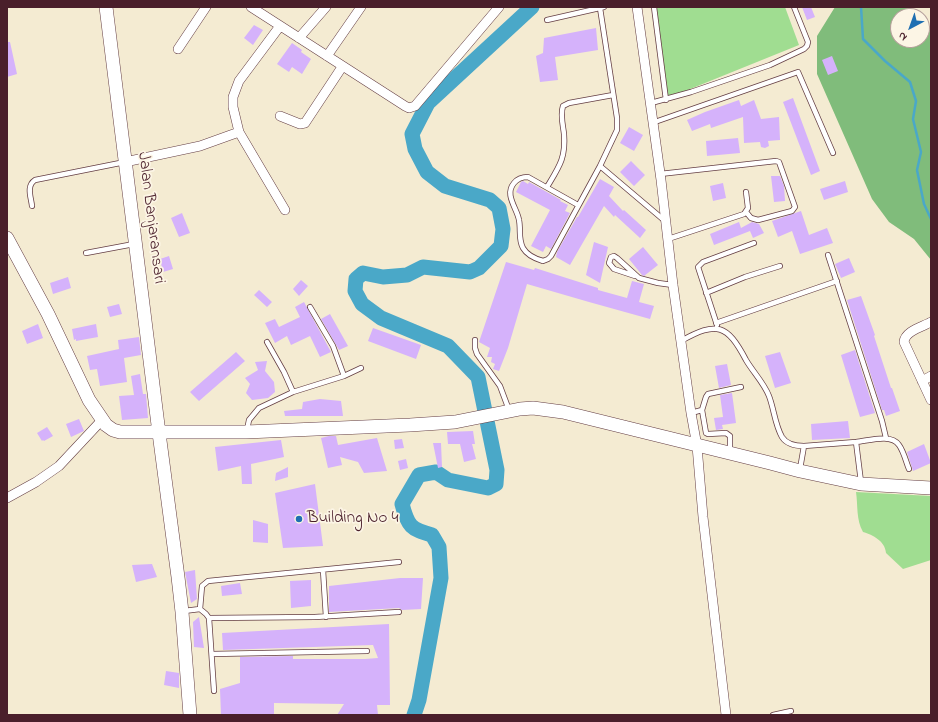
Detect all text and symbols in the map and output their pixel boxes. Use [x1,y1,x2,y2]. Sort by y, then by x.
north arrow [890,8,930,48]
text: N [895,28,911,45]
street label: Jalan Banjaransari [132,151,168,285]
place label: Building No 4 [307,509,398,529]
marker: Building No 4 [294,514,304,524]

